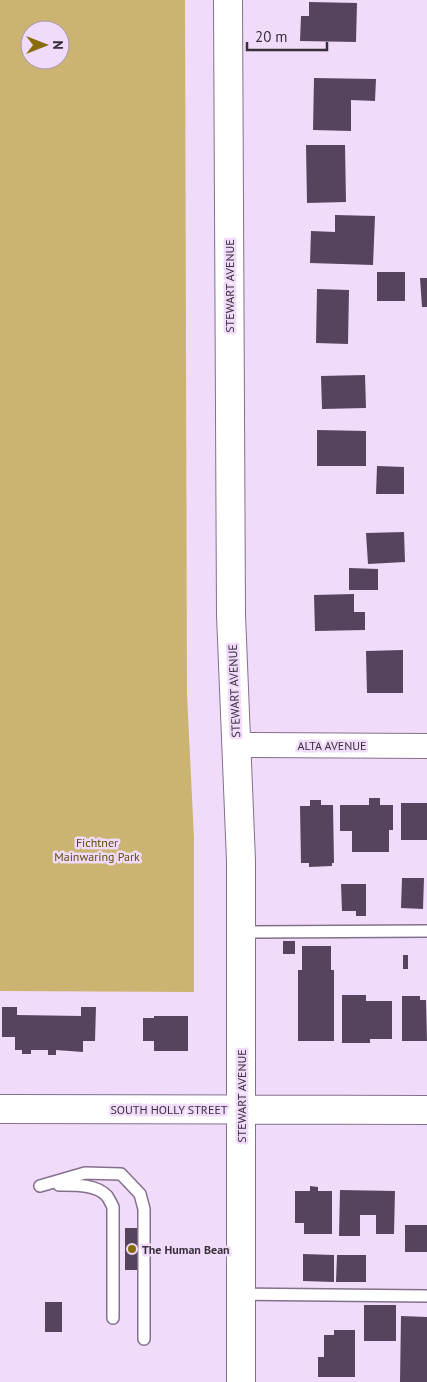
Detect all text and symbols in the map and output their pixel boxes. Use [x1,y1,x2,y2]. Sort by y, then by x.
north arrow [20,20,70,70]
scale bar [247,20,327,52]
text: 20 m [255,27,288,46]
text: N [49,40,67,50]
street label: STEWART AVENUE [222,239,237,333]
street label: STEWART AVENUE [225,644,243,738]
street label: ALTA AVENUE [297,738,367,753]
park label: Fichtner Mainwaring Park [54,835,140,864]
street label: STEWART AVENUE [234,1049,249,1143]
street label: SOUTH HOLLY STREET [110,1102,228,1117]
place label: The Human Bean [142,1242,230,1257]
marker: The Human Bean [126,1243,138,1255]

